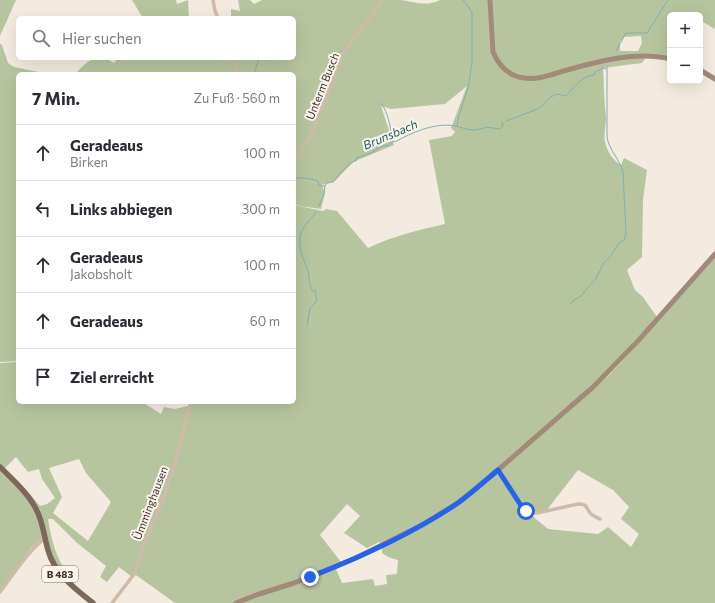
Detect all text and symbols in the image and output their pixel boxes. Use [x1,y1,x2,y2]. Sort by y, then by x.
map controls [667,12,703,84]
button: + [667,12,703,48]
search box [16,16,296,60]
icon: search [30,27,52,49]
text: Hier suchen [62,29,142,47]
button: − [667,48,703,84]
street label: Unterm Busch [303,51,341,121]
text: 7 Min. [32,88,80,109]
text: Zu Fuß · 560 m [193,90,280,106]
water label: Brunsbach [361,116,419,152]
text: Geradeaus [70,136,143,154]
icon: ahead [32,142,54,164]
text: 100 m [244,145,280,161]
text: Birken [70,154,108,170]
icon: left [32,198,54,220]
text: Links abbiegen [70,200,172,218]
text: 300 m [242,201,280,217]
text: Geradeaus [70,248,143,266]
icon: ahead [32,254,54,276]
text: 100 m [244,257,280,273]
text: Jakobsholt [70,266,132,282]
icon: ahead [32,310,54,332]
text: Geradeaus [70,312,143,330]
text: 60 m [250,313,280,329]
icon: arrive [32,366,54,388]
text: Ziel erreicht [70,368,154,386]
street label: Ümminghausen [129,464,170,542]
route start [517,502,535,520]
road number: B 483 [42,566,78,582]
route end [301,568,319,586]

